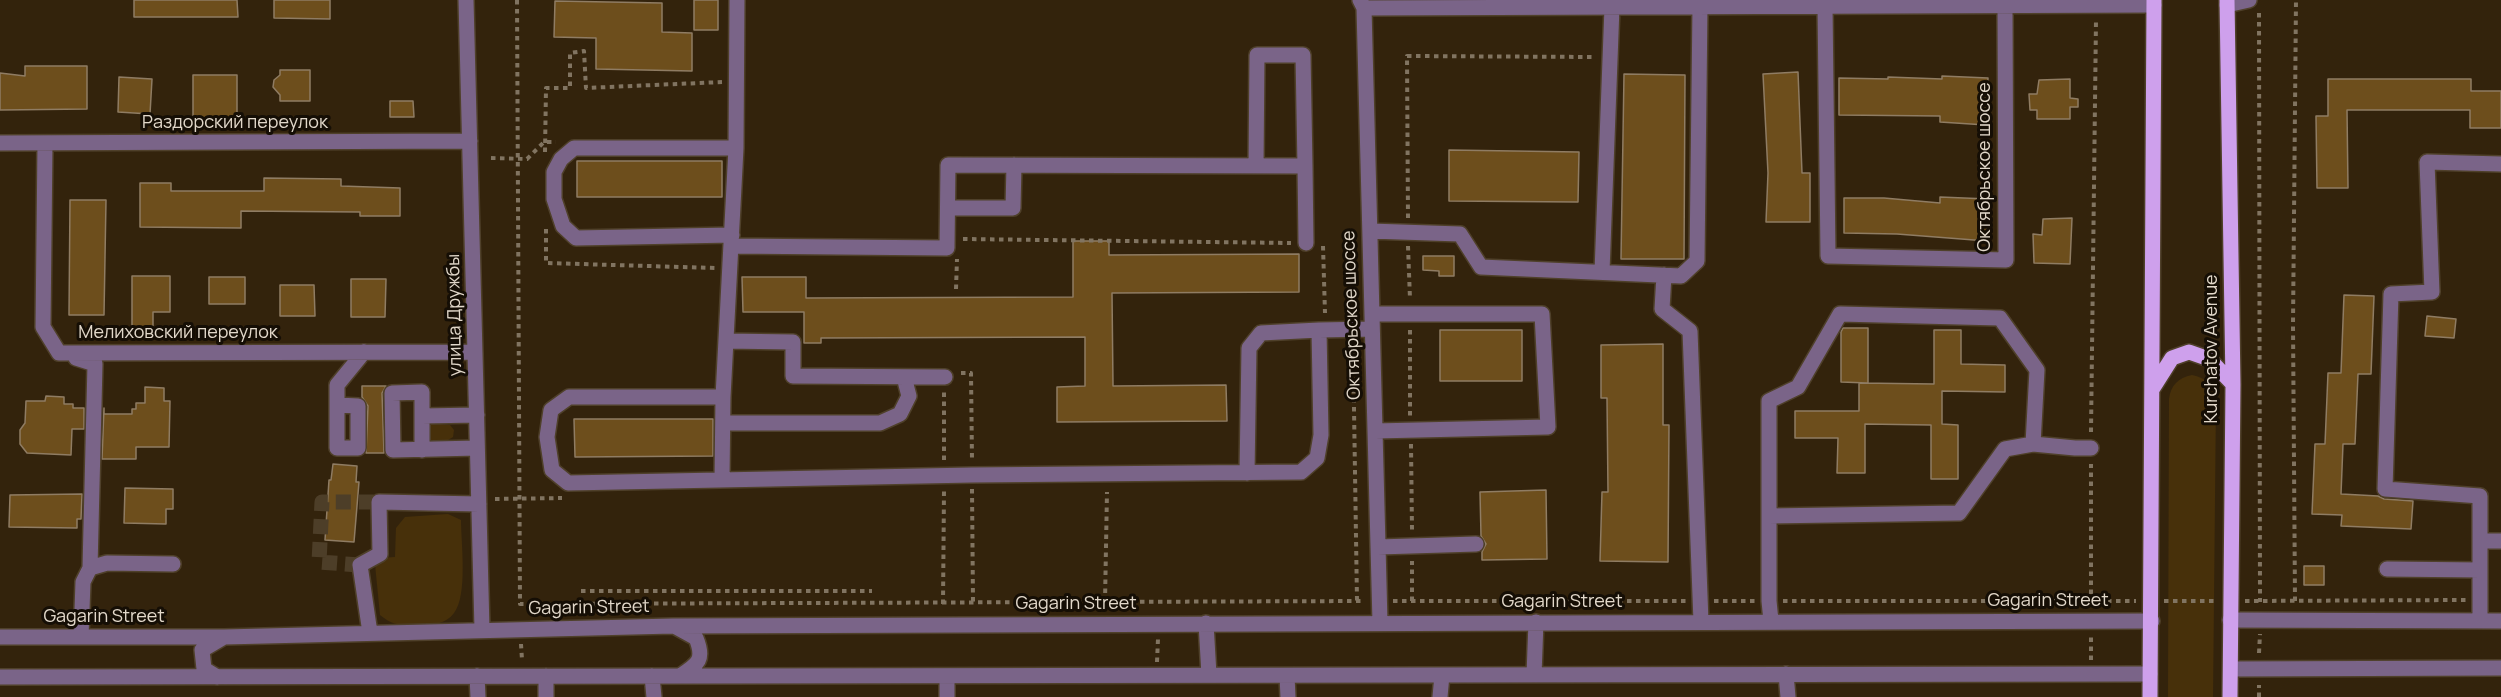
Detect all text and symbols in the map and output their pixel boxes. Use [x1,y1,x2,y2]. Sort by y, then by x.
street label: Октябрьское шоссе [1974,82,1996,252]
street label: Раздорский переулок [142,112,328,134]
street label: Октябрьское шоссе [1338,230,1366,400]
street label: улица Дружбы [443,253,467,377]
street label: Kurchatov Avenue [2201,274,2223,424]
street label: Мелиховский переулок [78,322,278,344]
street label: Gagarin Street [1987,590,2109,612]
street label: Gagarin Street [1501,591,1623,613]
street label: Gagarin Street [1015,593,1137,615]
street label: Gagarin Street [528,596,650,620]
street label: Gagarin Street [43,606,165,628]

